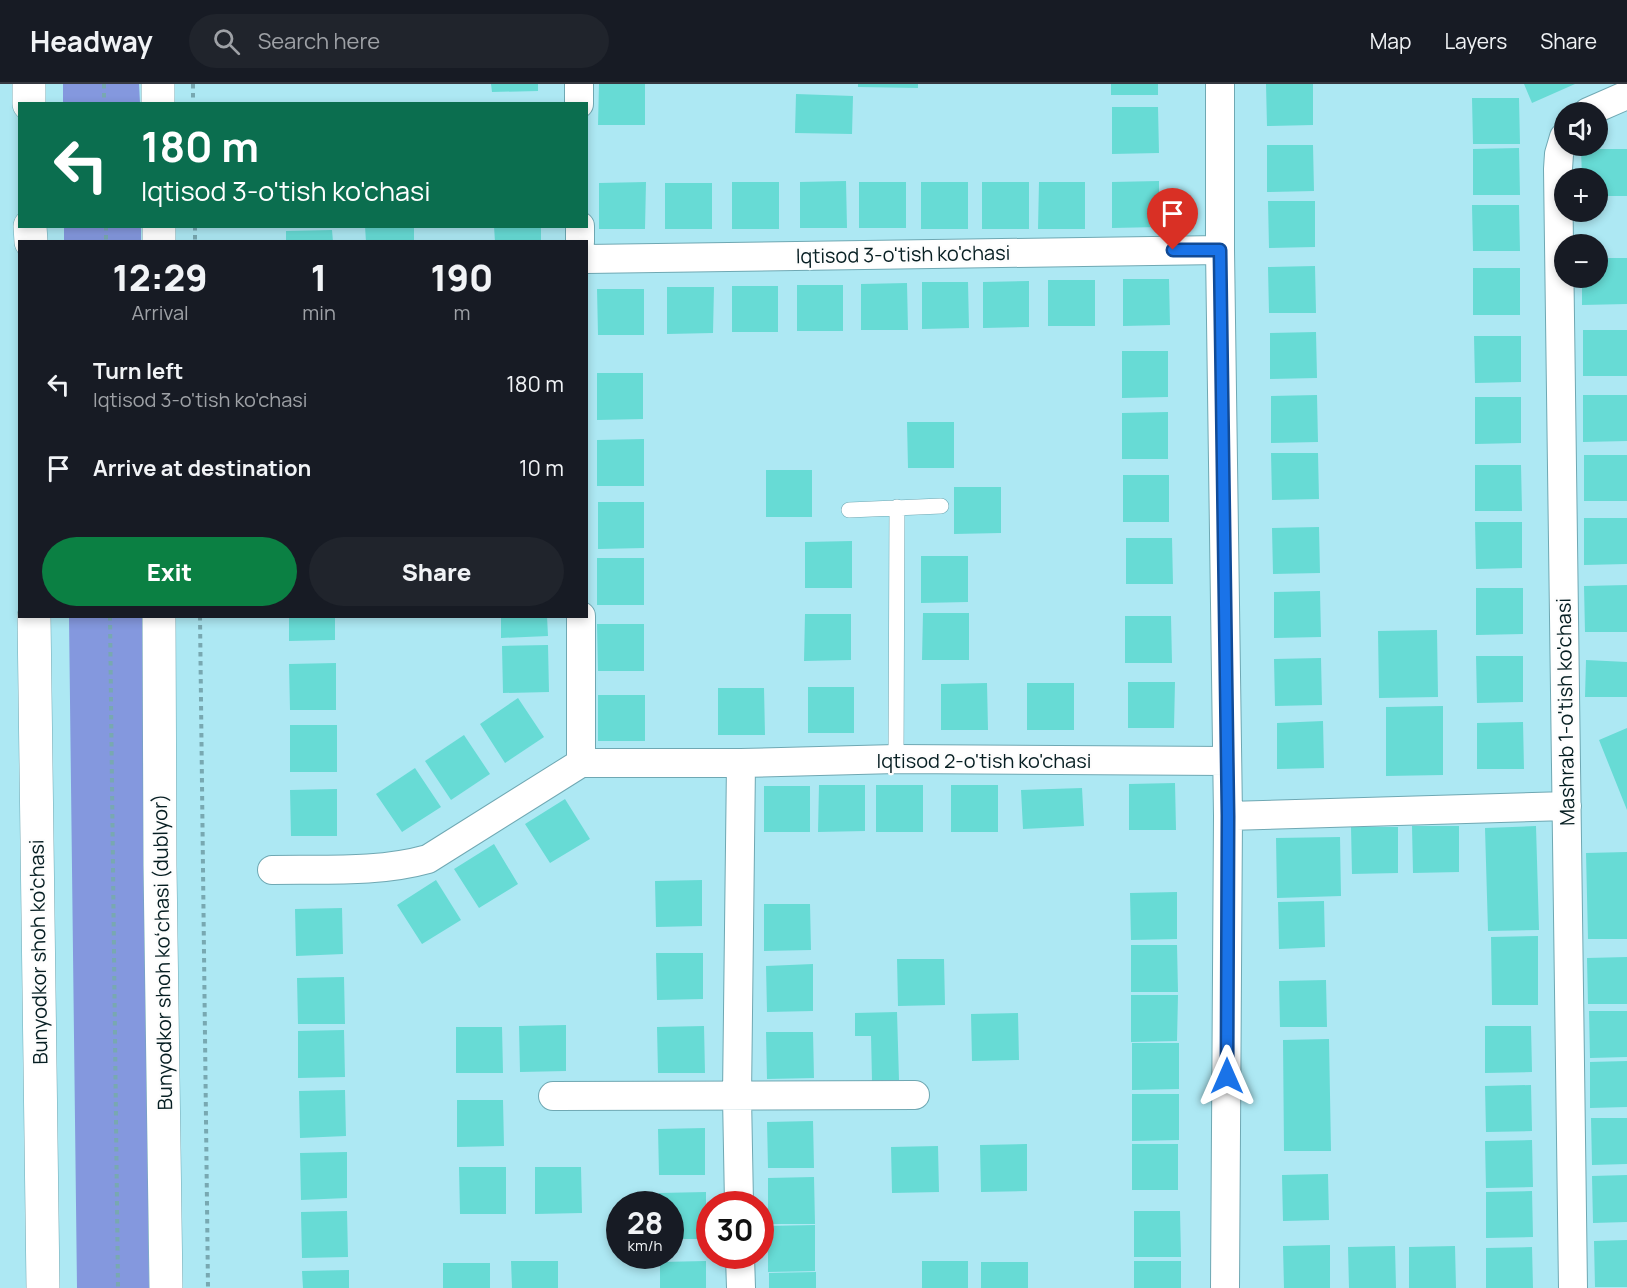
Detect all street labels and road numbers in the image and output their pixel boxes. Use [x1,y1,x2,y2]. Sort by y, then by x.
street label: Iqtisod 3-o'tish ko'chasi [796,239,1010,269]
street label: Mashrab 1-o'tish ko'chasi [1550,598,1580,826]
street label: Iqtisod 2-o'tish ko'chasi [877,747,1091,774]
street label: Bunyodkor shoh koʻchasi (dublyor) [146,793,178,1111]
street label: Bunyodkor shoh ko'chasi [23,839,53,1065]

